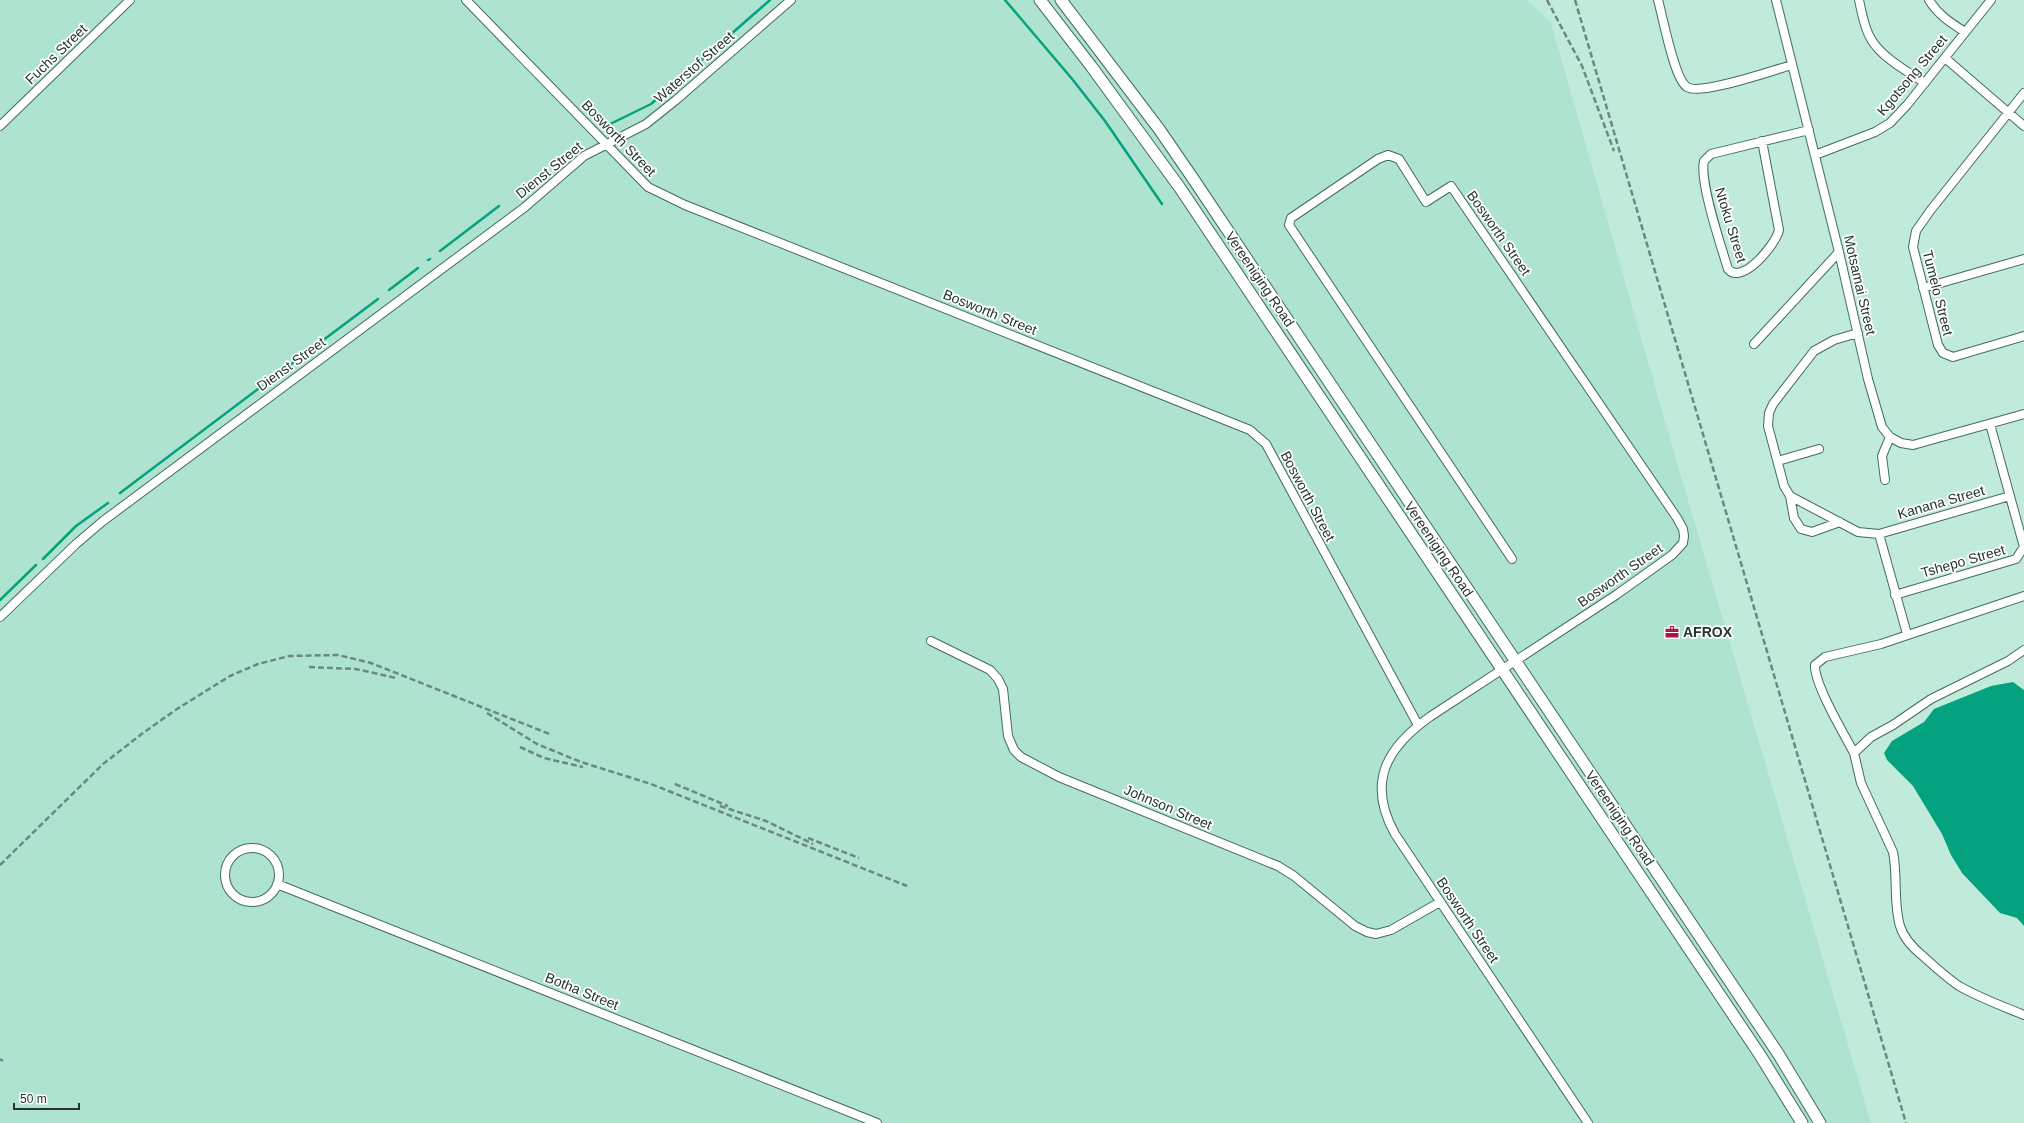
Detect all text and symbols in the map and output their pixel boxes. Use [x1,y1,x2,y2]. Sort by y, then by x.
street label: Fuchs Street [22,21,90,87]
street label: Waterstof Street [651,28,737,106]
street label: Kgotsong Street [1874,31,1950,119]
street label: Bosworth Street [579,97,659,179]
street label: Dienst Street [513,138,586,202]
street label: Ntoku Street [1712,185,1750,265]
street label: Bosworth Street [1464,188,1534,278]
street label: Vereeniging Road [1222,228,1298,330]
street label: Motsamai Street [1841,234,1879,337]
street label: Tumelo Street [1920,249,1956,337]
street label: Bosworth Street [941,286,1039,338]
street label: Dienst Street [254,334,329,394]
street label: Bosworth Street [1278,448,1338,544]
street label: Kanana Street [1896,482,1986,522]
street label: Vereeniging Road [1401,498,1477,600]
street label: Bosworth Street [1575,540,1665,610]
street label: Tshepo Street [1919,541,2007,581]
office icon: AFROX [1664,624,1680,640]
place label: AFROX [1683,624,1733,640]
street label: Vereeniging Road [1582,767,1658,869]
street label: Johnson Street [1122,781,1215,833]
street label: Bosworth Street [1434,874,1503,966]
street label: Botha Street [543,969,621,1013]
scale bar [14,1085,79,1111]
text: 50 m [20,1092,47,1106]

